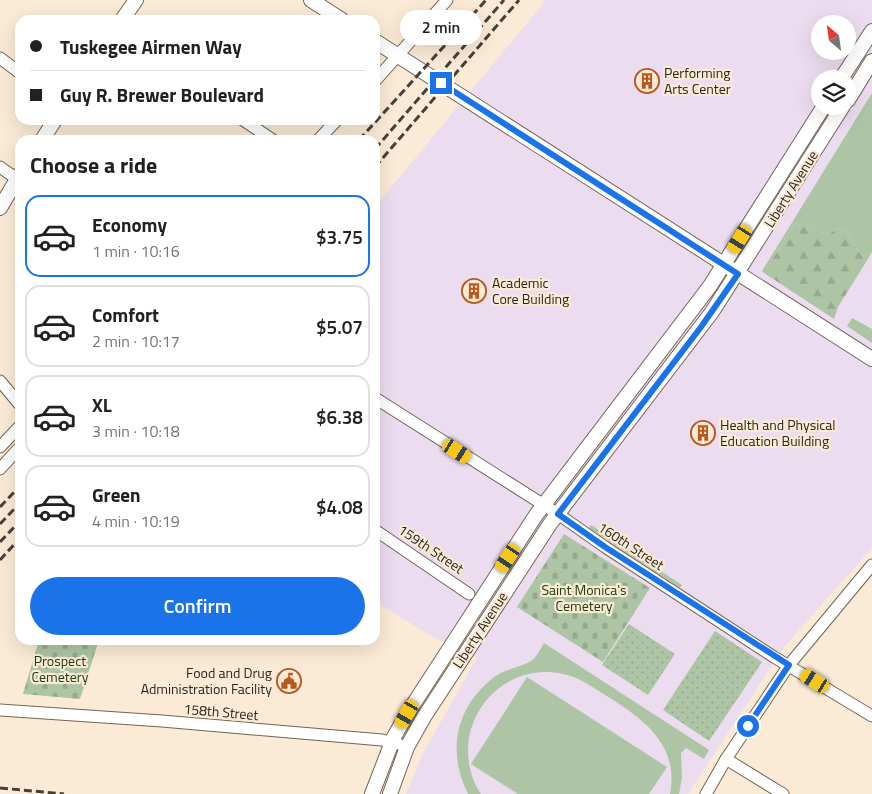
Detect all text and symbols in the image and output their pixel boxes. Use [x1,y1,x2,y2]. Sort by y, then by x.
callout: 2 min [400,11,482,46]
text: 2 min [422,15,460,39]
north arrow [811,15,856,60]
map controls [811,15,856,115]
text: Tuskegee Airmen Way [60,32,242,61]
place label: Performing Arts Center [664,62,731,99]
building icon: Performing Arts Center [634,68,660,94]
button: layers [811,70,856,115]
route end [430,72,452,94]
text: Guy R. Brewer Boulevard [60,80,264,109]
street label: Liberty Avenue [758,146,823,231]
text: Choose a ride [30,148,157,182]
text: Economy [92,210,167,239]
icon: car [32,214,77,259]
text: $3.75 [316,222,363,251]
car [725,222,754,256]
text: 1 min · 10:16 [92,239,180,263]
place label: Academic Core Building [492,272,569,309]
building icon: Academic Core Building [461,278,487,304]
text: Comfort [92,300,159,329]
icon: car [32,304,77,349]
text: $5.07 [316,312,363,341]
text: 2 min · 10:17 [92,329,180,353]
text: XL [92,390,112,419]
icon: car [32,394,77,439]
text: $6.38 [316,402,363,431]
place label: Health and Physical Education Building [720,414,836,451]
text: 3 min · 10:18 [92,419,180,443]
building icon: Health and Physical Education Building [690,420,716,446]
car [440,437,473,465]
text: Green [92,480,141,509]
icon: car [32,484,77,529]
text: $4.08 [316,492,363,521]
text: 4 min · 10:19 [92,509,180,533]
street label: 160th Street [594,516,669,575]
street label: 159th Street [394,519,468,578]
car [493,541,522,575]
button: Confirm [30,577,365,635]
park label: Saint Monica's Cemetery [541,579,627,616]
street label: Liberty Avenue [447,587,512,672]
park label: Prospect Cemetery [32,650,89,687]
place label: Food and Drug Administration Facility [141,662,272,699]
car [798,667,831,695]
public building icon: Food and Drug Administration Facility [276,668,302,694]
car [393,697,420,731]
street label: 158th Street [183,698,259,725]
route start [737,715,759,737]

